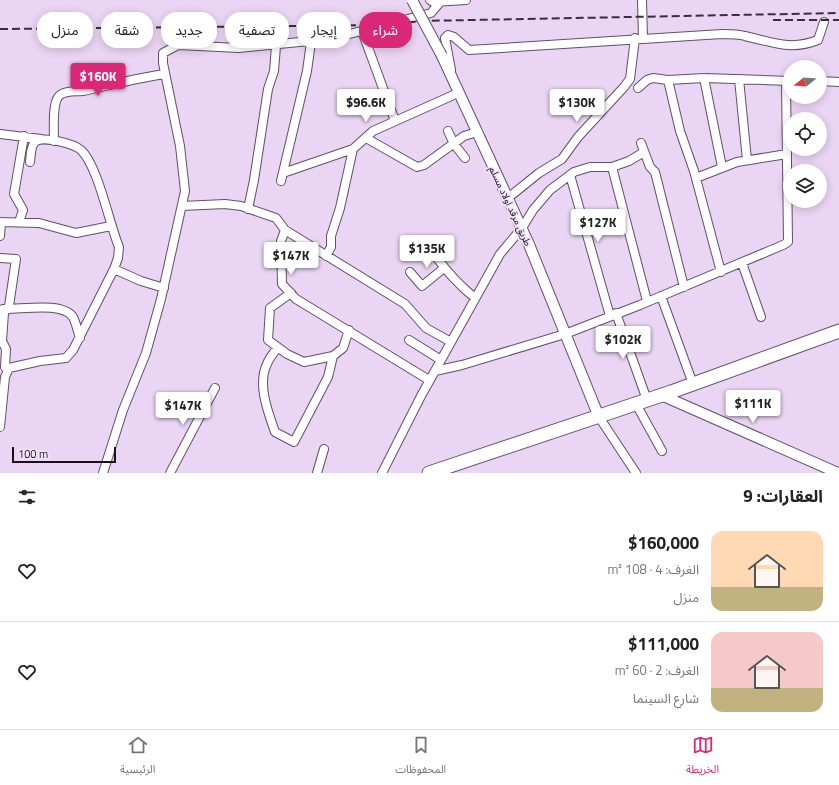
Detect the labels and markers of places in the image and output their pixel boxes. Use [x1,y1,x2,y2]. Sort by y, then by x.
pin: $160K [70,63,126,97]
pin: $96.6K [333,89,399,123]
pin: $130K [549,89,605,123]
pin: $127K [570,209,626,243]
pin: $135K [399,235,455,269]
pin: $147K [263,242,319,276]
pin: $102K [595,326,651,360]
pin: $111K [725,390,781,424]
pin: $147K [155,392,211,426]

